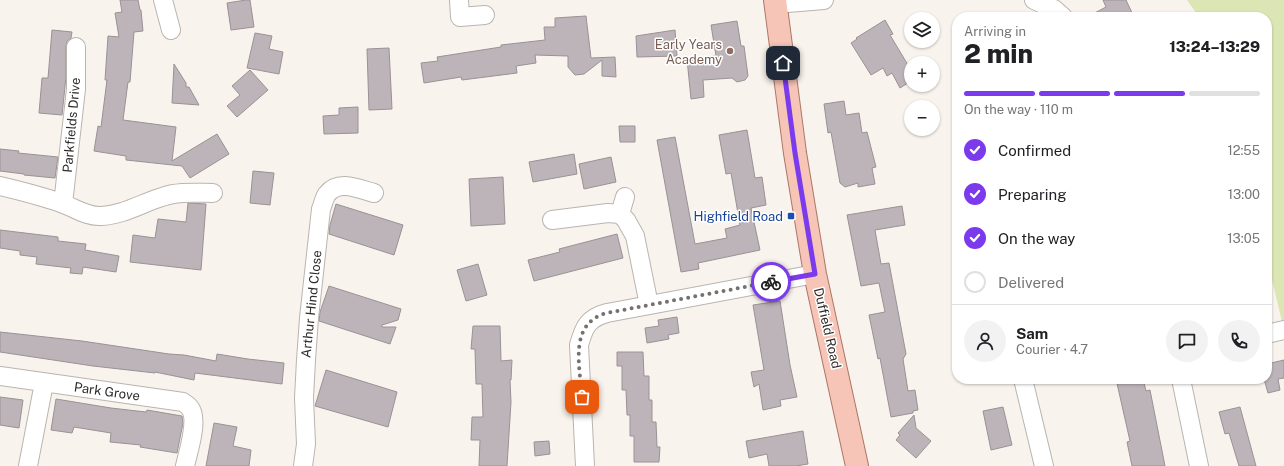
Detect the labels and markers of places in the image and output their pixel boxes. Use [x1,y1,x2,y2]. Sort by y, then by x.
place label: Early Years Academy [655,37,722,67]
marker: Early Years Academy [725,46,735,56]
pin [766,46,800,80]
place label: Highfield Road [693,209,783,224]
marker: Highfield Road [786,211,796,221]
pin [565,380,599,414]

